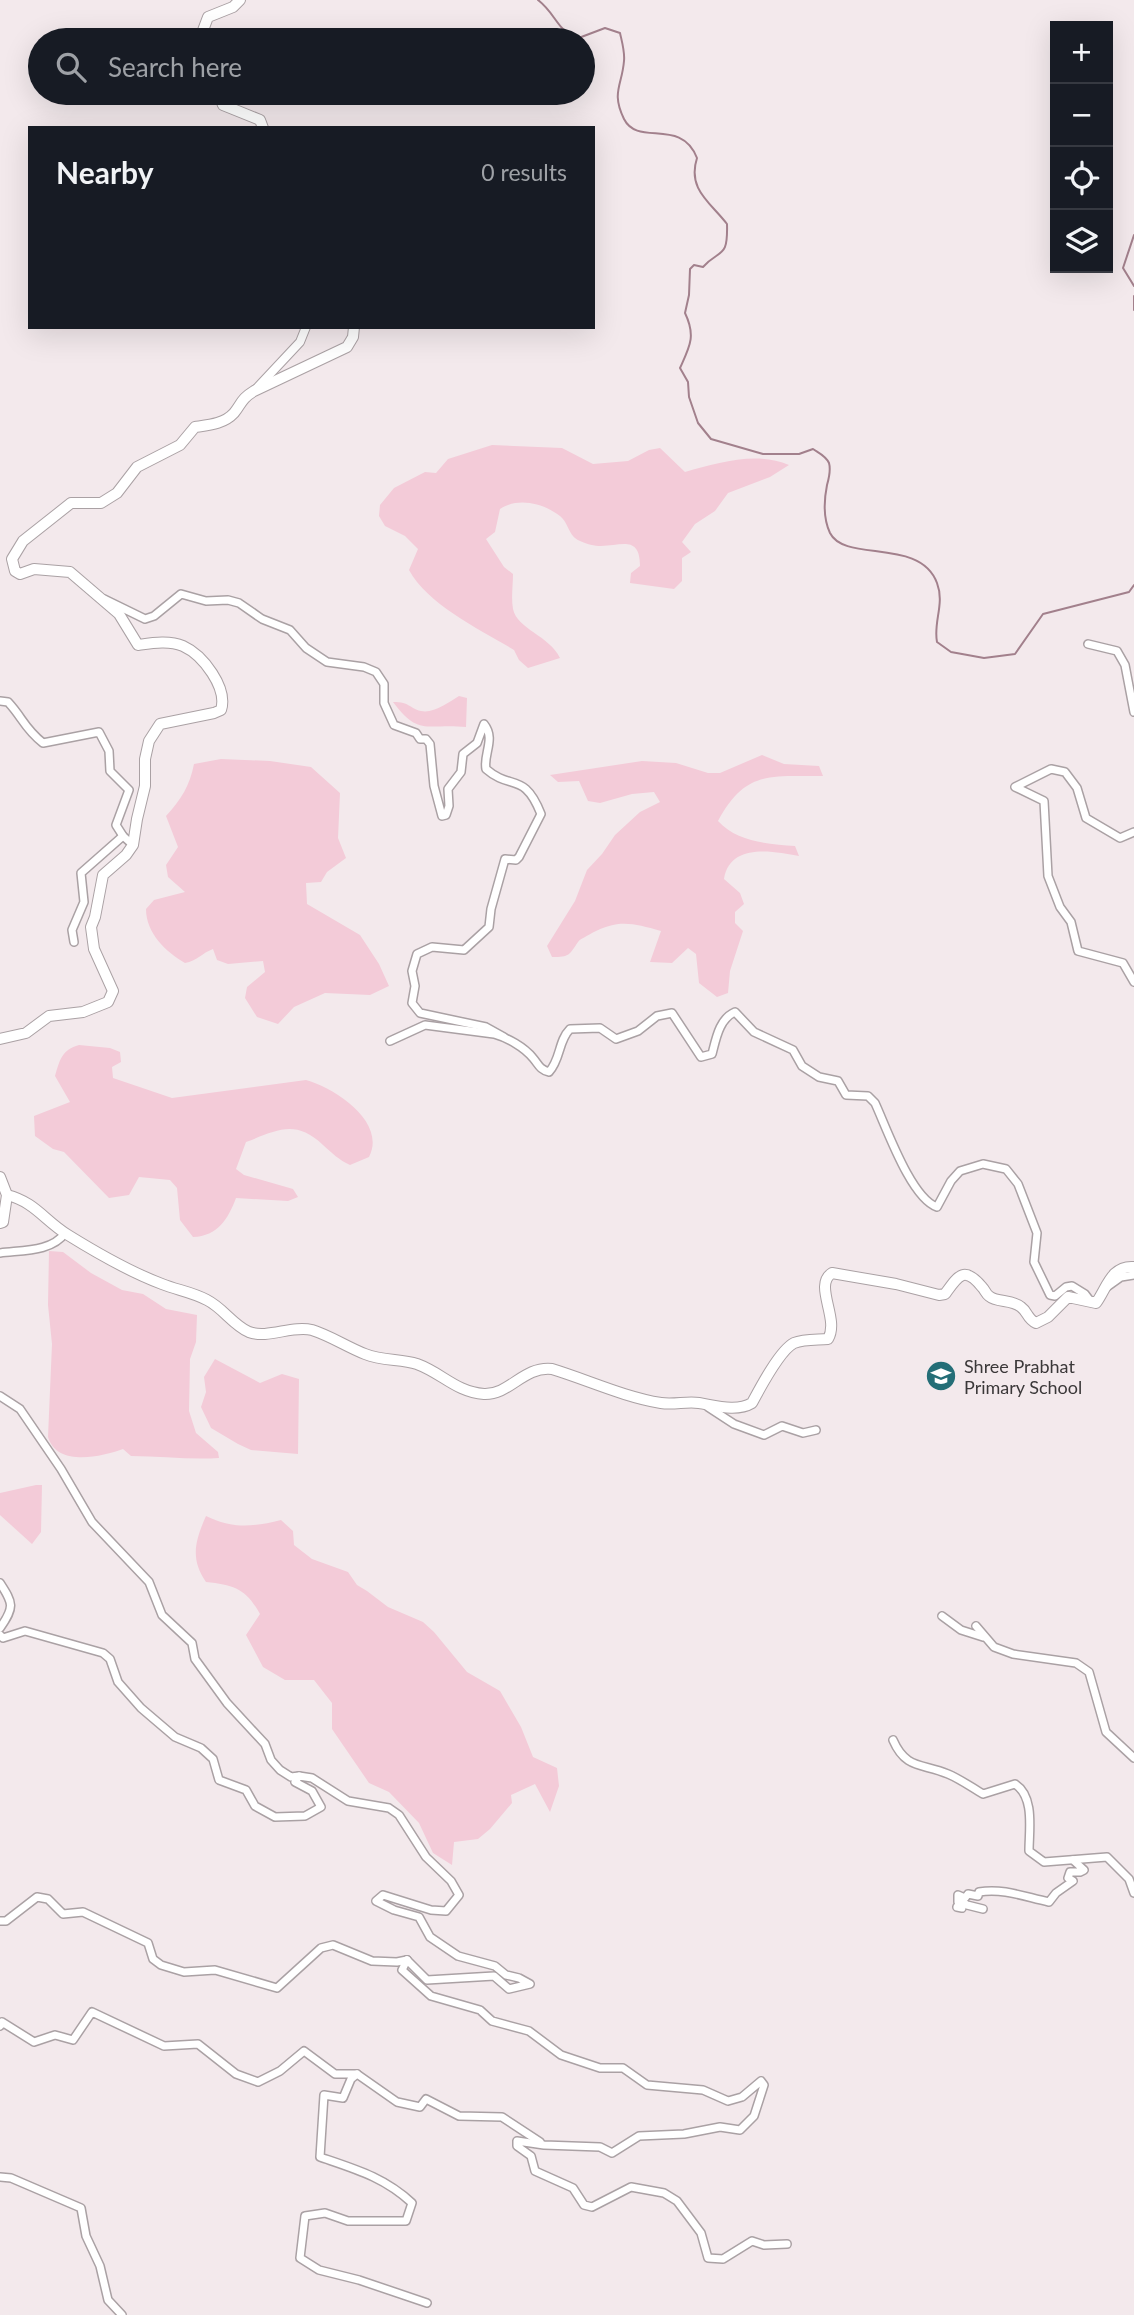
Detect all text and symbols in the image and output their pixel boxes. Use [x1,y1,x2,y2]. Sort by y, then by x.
map controls [1050,21,1113,273]
button: + [1050,21,1113,84]
search box [28,28,595,105]
icon: search [52,48,90,86]
text: Search here [108,51,242,83]
button: − [1050,84,1113,147]
button: locate [1050,147,1113,210]
text: Nearby [56,154,154,190]
text: 0 results [481,158,567,186]
button: layers [1050,210,1113,273]
place label: Shree Prabhat Primary School [964,1355,1082,1398]
school or university icon: Shree Prabhat Primary School [924,1359,958,1393]

